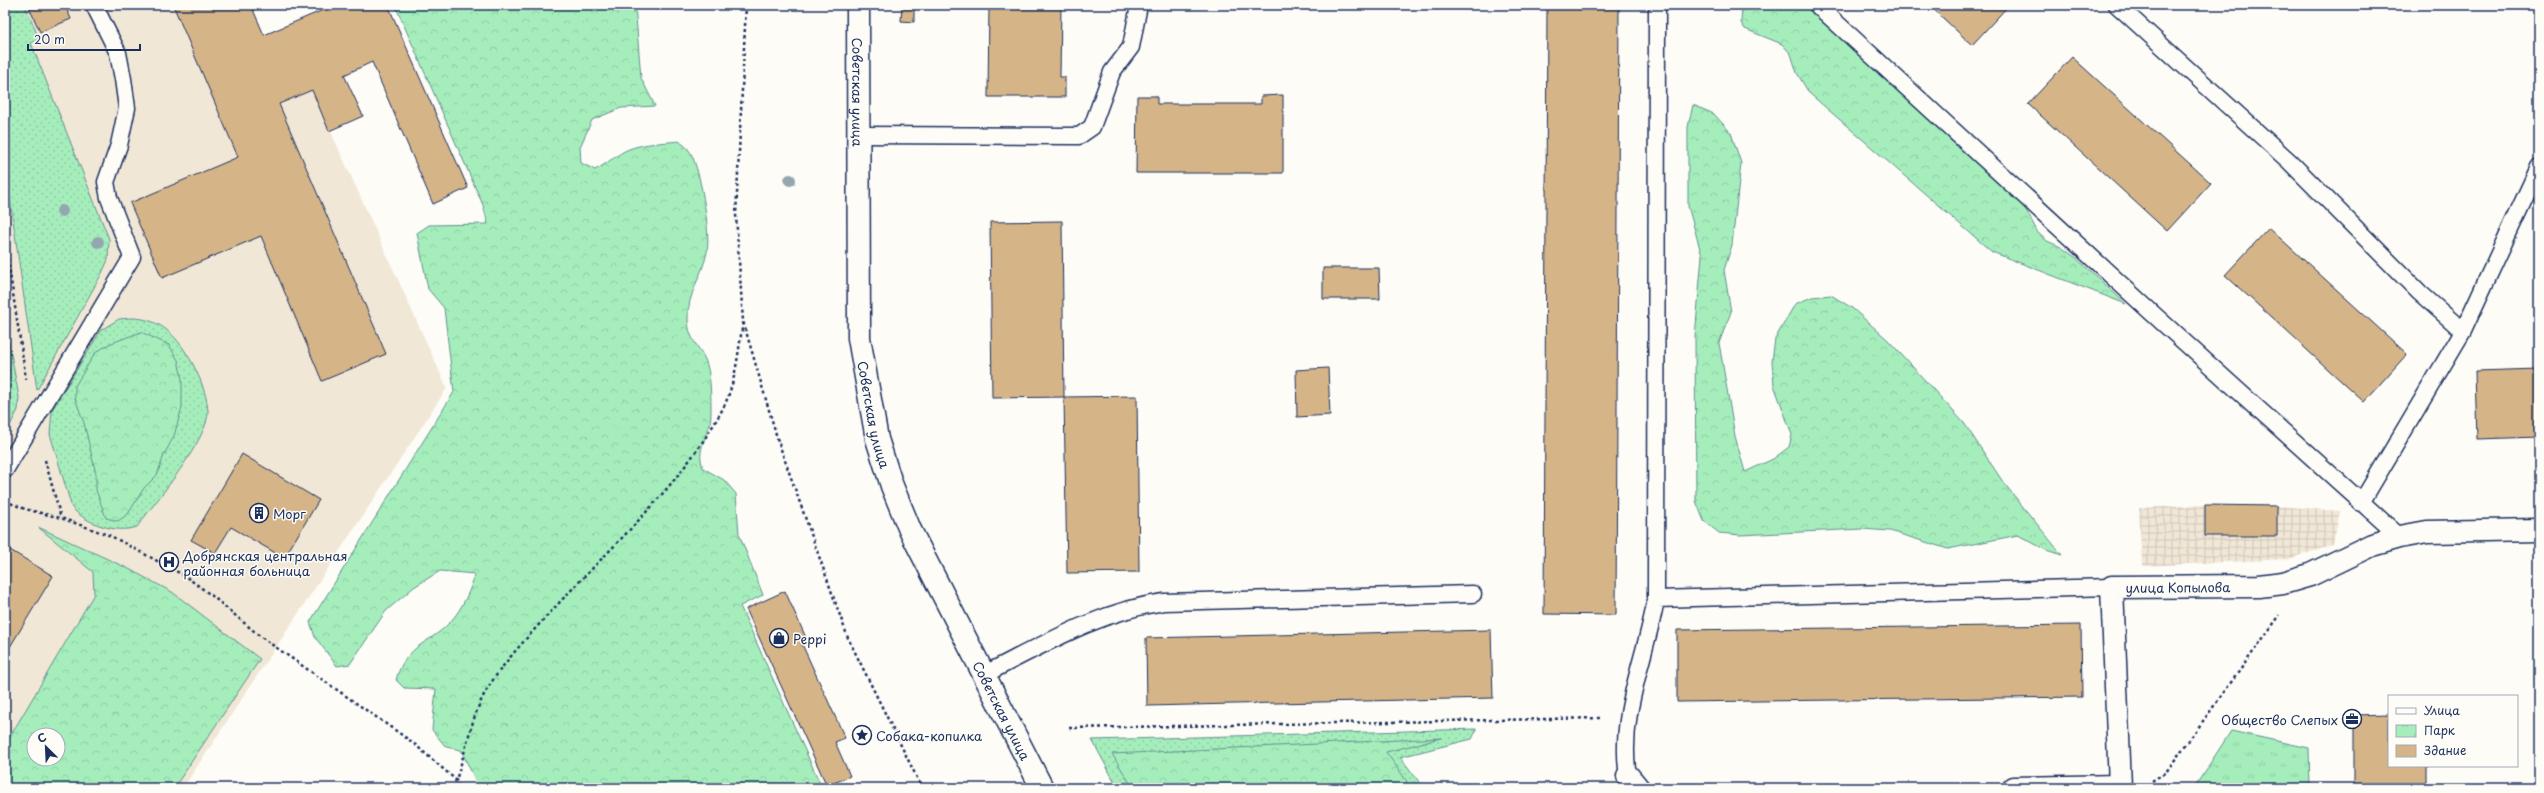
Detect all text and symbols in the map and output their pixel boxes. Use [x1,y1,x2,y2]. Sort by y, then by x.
scale bar [28,26,140,52]
text: 20 m [34,30,65,48]
street label: Советская улица [849,37,868,147]
street label: Советская улица [854,359,895,471]
building icon: Морг [248,502,270,524]
place label: Морг [273,504,306,523]
place label: Добрянская центральная районная больница [182,546,348,580]
hospital icon: Добрянская центральная районная больница [158,551,180,573]
street label: улица Копылова [2125,577,2231,596]
shop icon: Peppi [768,627,790,649]
place label: Peppi [793,629,826,648]
street label: Советская улица [969,657,1036,764]
legend [2388,695,2518,767]
text: Улица [2424,701,2460,719]
office icon: Общество Слепых [2341,708,2363,730]
place label: Общество Слепых [2221,710,2338,729]
text: Парк [2424,721,2456,739]
place icon: Собака-копилка [851,724,873,746]
place label: Собака-копилка [876,726,983,745]
north arrow [26,727,66,767]
text: С [34,728,49,747]
text: Здание [2424,741,2466,759]

